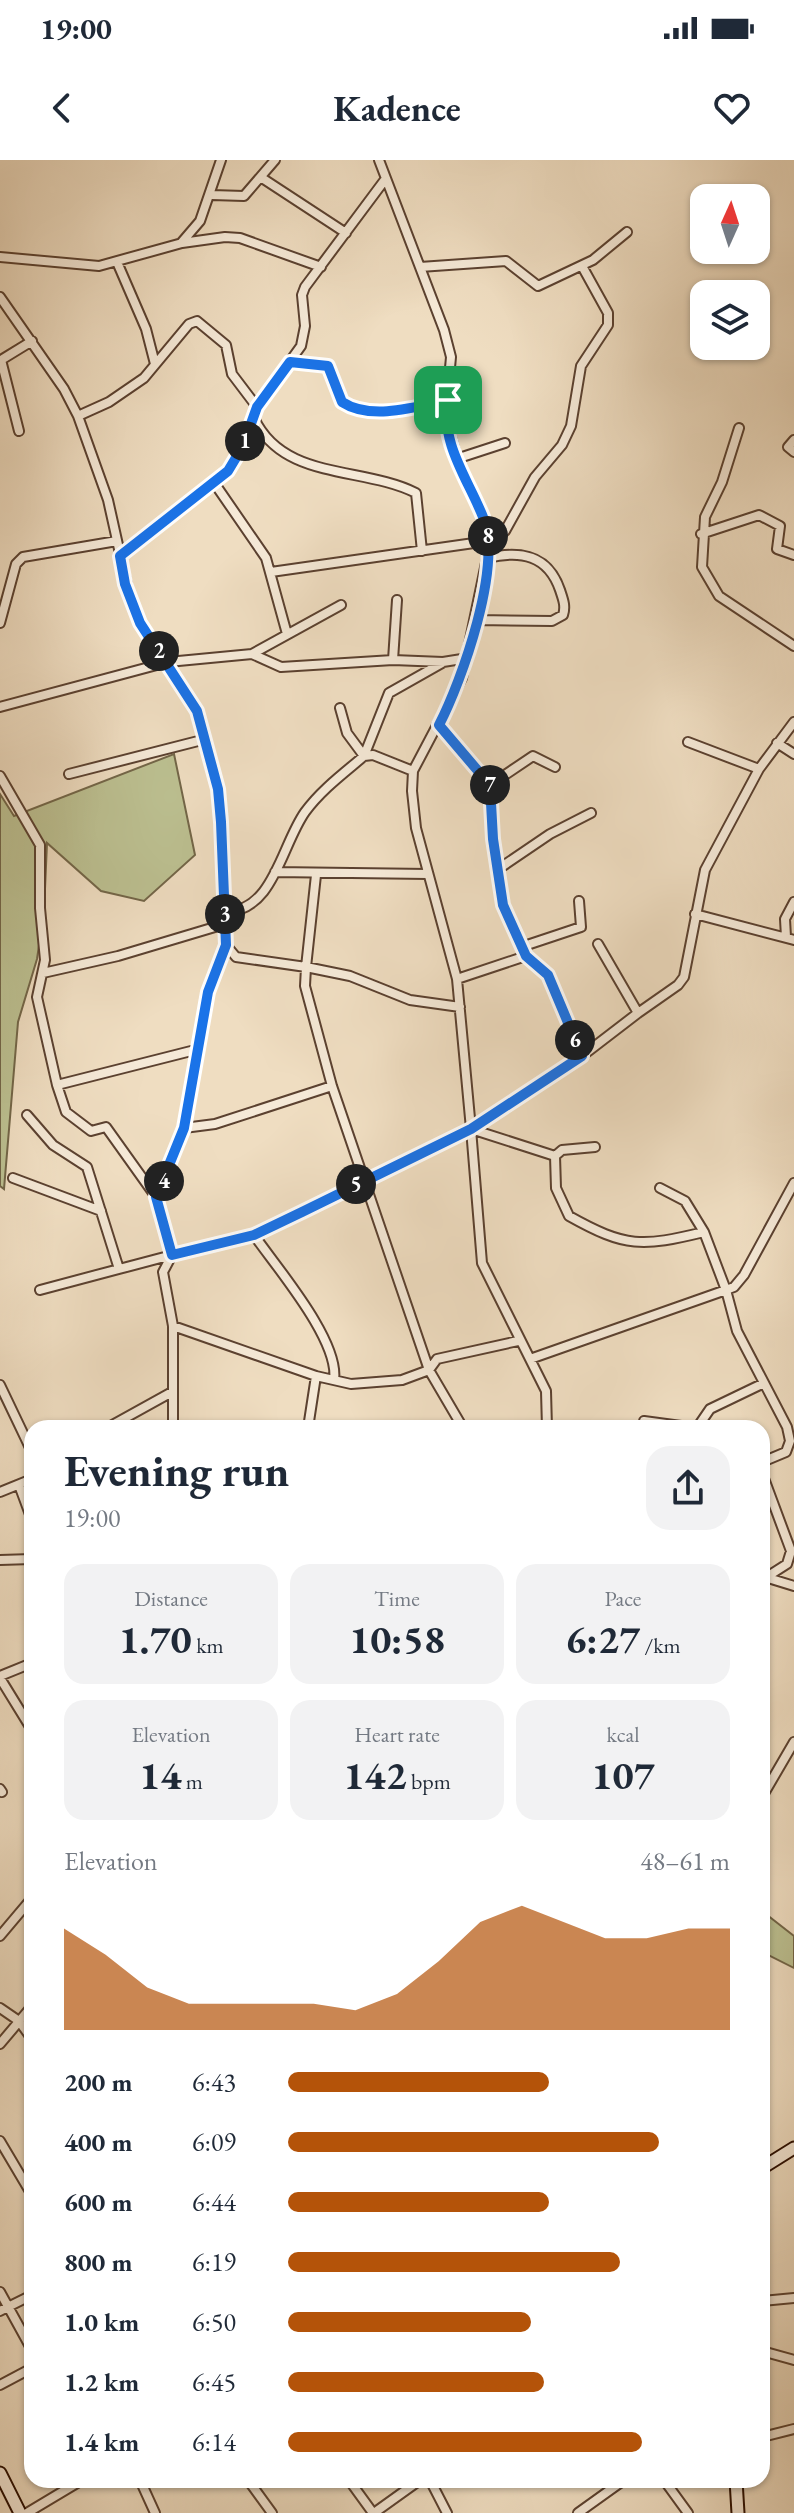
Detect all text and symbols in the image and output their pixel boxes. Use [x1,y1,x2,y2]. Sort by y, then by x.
text: 19:00 [40,9,112,48]
text: Kadence [333,85,461,132]
icon: back [40,86,84,130]
icon: heart [710,86,754,130]
north arrow [690,184,770,264]
map controls [690,184,770,360]
button: layers [690,280,770,360]
pin [414,366,482,434]
icon: arrive [426,378,470,422]
pin: 1 [225,421,265,461]
text: 1 [239,426,251,455]
pin: 8 [468,516,508,556]
text: 8 [482,521,494,550]
pin: 2 [139,631,179,671]
text: 2 [153,636,165,665]
pin: 7 [470,765,510,805]
text: 7 [484,770,496,799]
pin: 3 [205,894,245,934]
text: 3 [219,899,231,928]
pin: 6 [555,1020,595,1060]
text: 6 [569,1025,581,1054]
pin: 4 [144,1161,184,1201]
pin: 5 [336,1164,376,1204]
text: 4 [158,1166,170,1195]
text: 5 [350,1169,362,1198]
text: Evening run [64,1442,289,1499]
button: share [646,1446,730,1530]
text: 19:00 [64,1501,120,1535]
text: Distance [134,1584,208,1613]
text: Time [374,1584,420,1613]
text: Pace [605,1584,641,1613]
text: 1.70 [118,1613,192,1665]
text: 10:58 [349,1613,445,1665]
text: 6:27 [565,1613,640,1665]
text: km [192,1631,224,1660]
text: /km [640,1631,681,1660]
text: Elevation [131,1720,211,1749]
text: Heart rate [354,1720,440,1749]
text: kcal [606,1720,640,1749]
text: 14 [139,1749,181,1801]
text: 142 [343,1749,407,1801]
text: 107 [591,1749,655,1801]
text: m [181,1767,203,1796]
text: bpm [407,1767,451,1796]
text: Elevation [64,1844,158,1878]
text: 48–61 m [640,1844,730,1878]
text: 200 m [64,2065,132,2099]
text: 6:43 [192,2065,236,2099]
text: 400 m [64,2125,132,2159]
text: 6:09 [192,2125,236,2159]
text: 600 m [64,2185,132,2219]
text: 6:44 [192,2185,236,2219]
text: 800 m [64,2245,132,2279]
text: 6:19 [192,2245,236,2279]
text: 1.0 km [64,2305,139,2339]
text: 6:50 [192,2305,236,2339]
text: 1.2 km [64,2365,139,2399]
text: 6:45 [192,2365,236,2399]
text: 1.4 km [64,2425,139,2459]
text: 6:14 [192,2425,236,2459]

